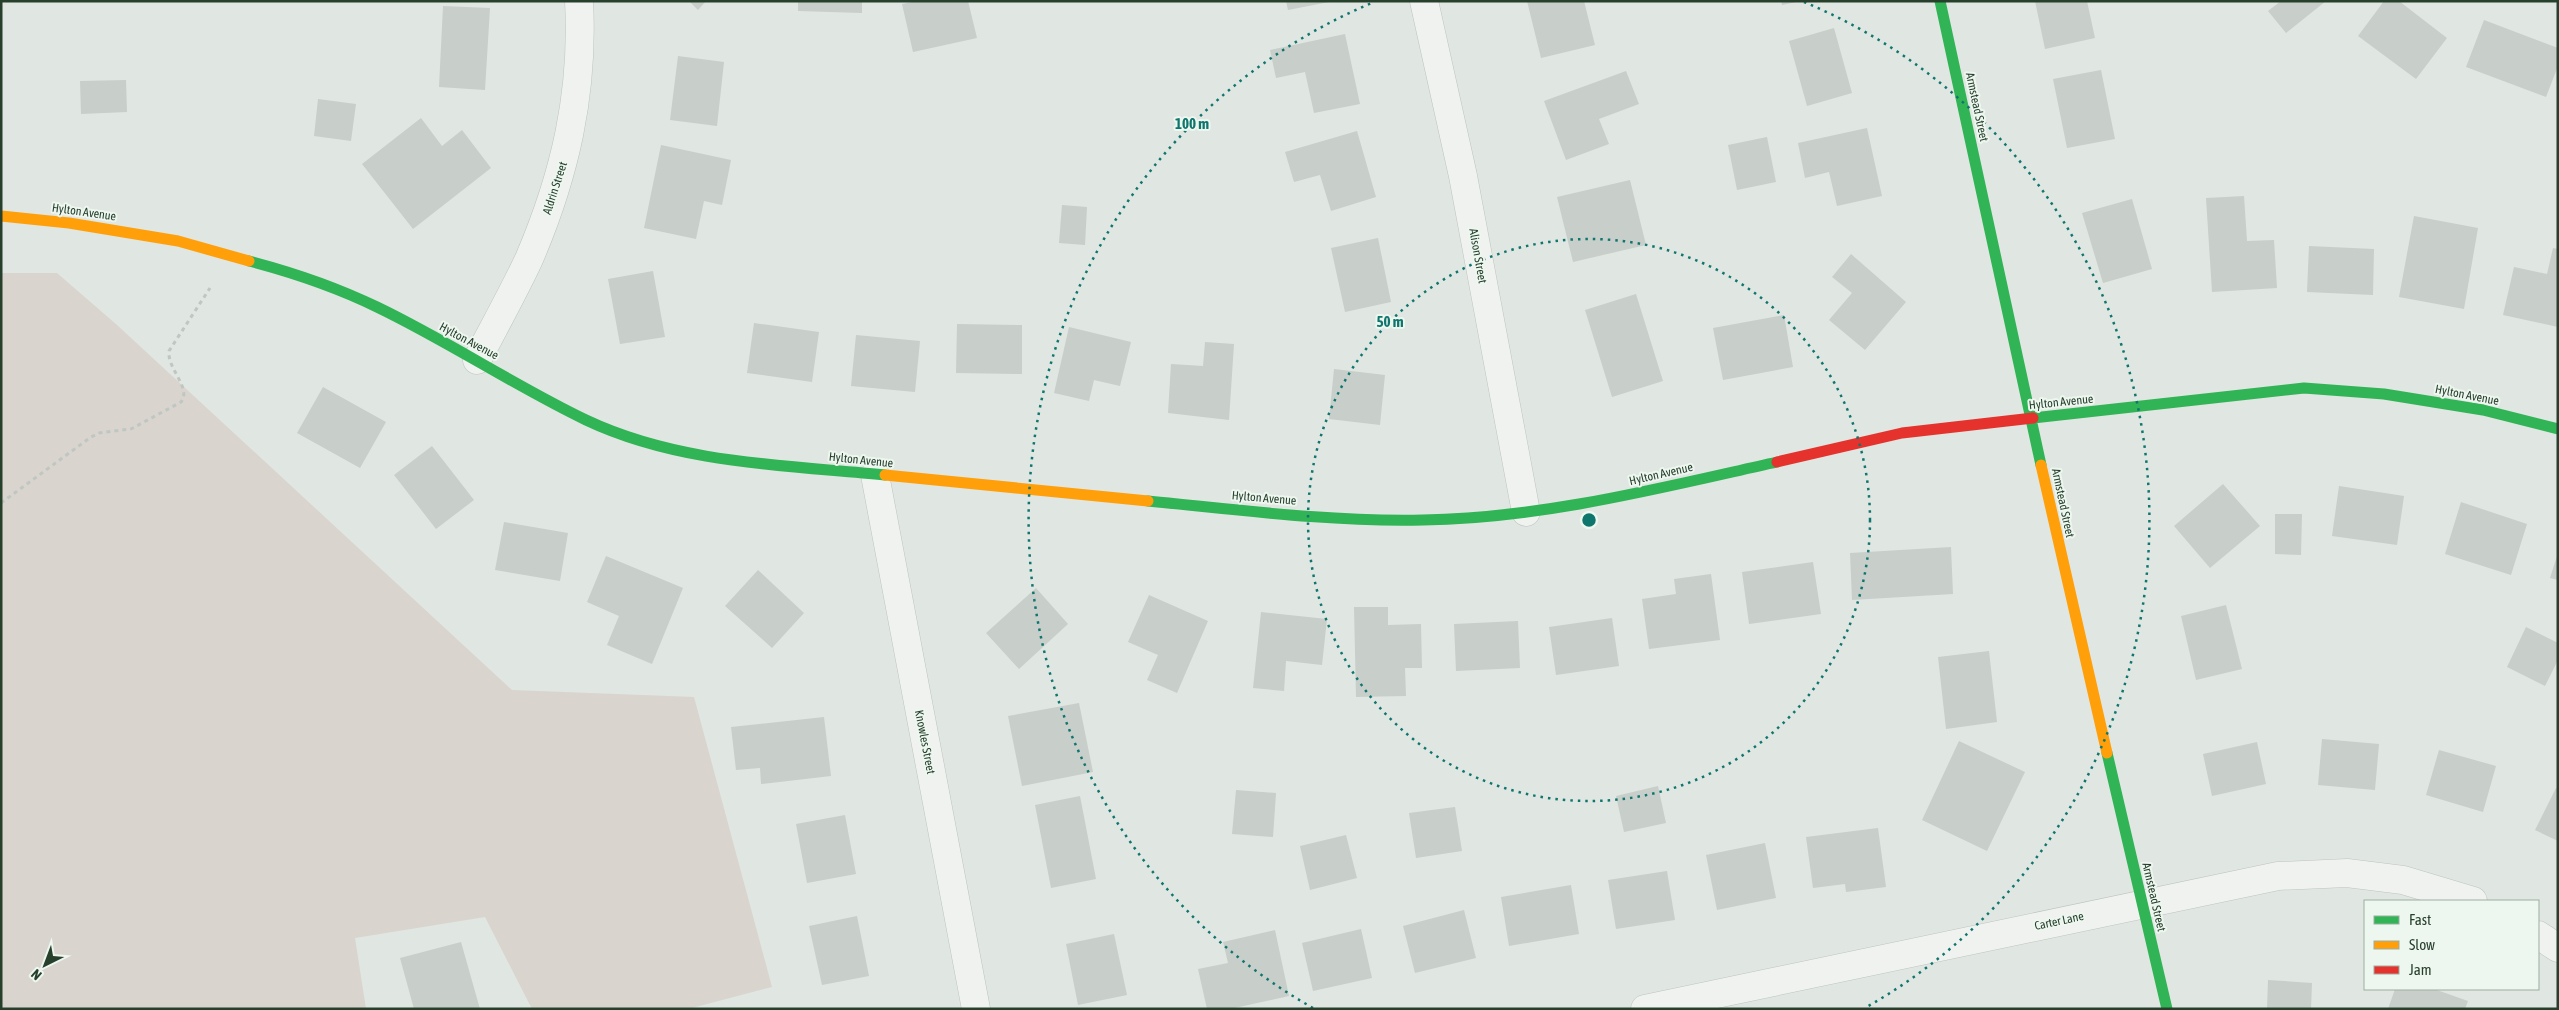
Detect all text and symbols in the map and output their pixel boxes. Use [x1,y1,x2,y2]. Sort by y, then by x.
street label: Armstead Street [1963,71,1991,143]
text: 100 m [1175,115,1209,132]
street label: Aldrin Street [540,159,570,216]
street label: Hylton Avenue [51,201,117,223]
street label: Alison Street [1466,227,1490,285]
text: 50 m [1377,313,1404,330]
street label: Hylton Avenue [437,320,501,362]
street label: Hylton Avenue [2434,382,2500,408]
street label: Hylton Avenue [2028,392,2094,412]
street label: Hylton Avenue [828,450,894,470]
street label: Hylton Avenue [1628,460,1694,488]
street label: Armstead Street [2049,467,2077,539]
street label: Hylton Avenue [1231,488,1297,508]
centre of rings [1580,511,1598,529]
street label: Knowles Street [912,709,938,776]
street label: Armstead Street [2139,861,2169,933]
legend [2364,900,2539,990]
street label: Carter Lane [2033,909,2085,933]
text: Fast [2409,911,2431,928]
text: Slow [2409,936,2435,953]
north arrow [20,940,70,990]
text: Jam [2409,961,2432,978]
text: N [28,966,45,983]

